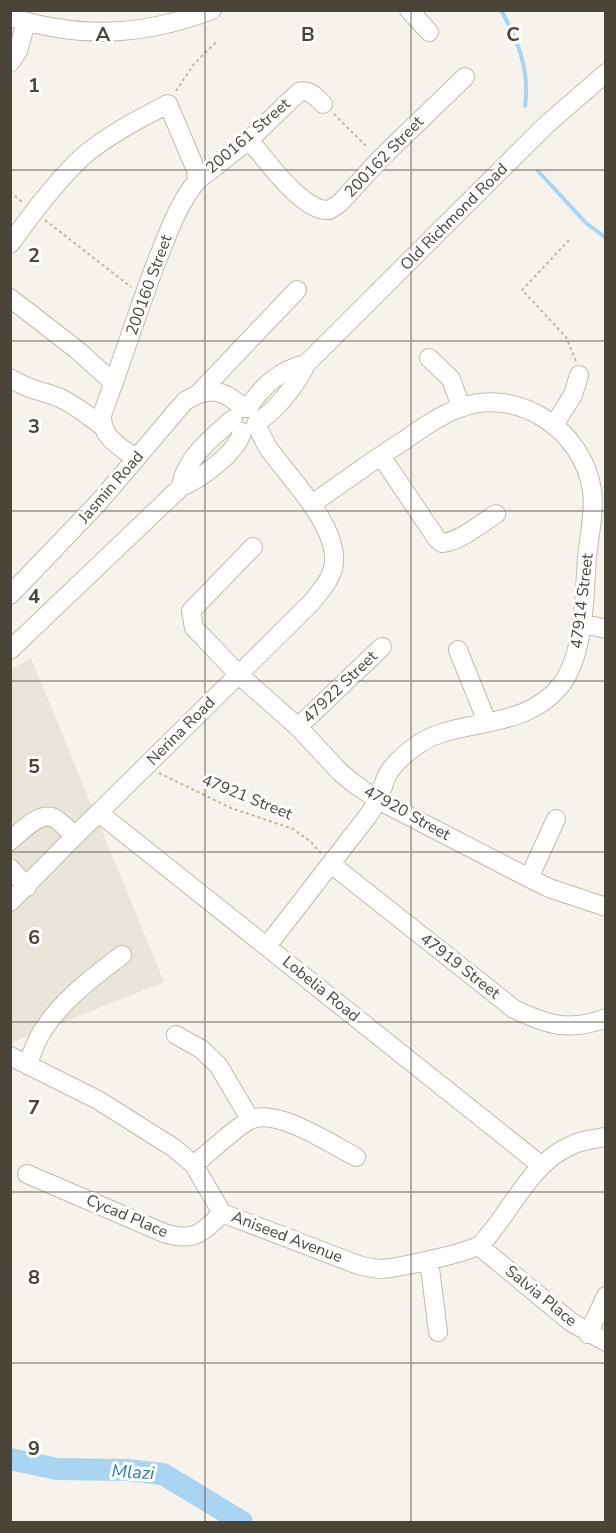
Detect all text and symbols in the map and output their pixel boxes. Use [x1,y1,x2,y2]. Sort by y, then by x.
text: A [96,21,111,48]
text: B [301,21,315,48]
text: C [506,21,520,48]
text: 1 [28,72,40,99]
street label: 200161 Street [201,93,295,179]
street label: 200162 Street [339,111,429,203]
street label: Old Richmond Road [395,158,513,276]
street label: 200160 Street [121,231,177,338]
text: 2 [28,242,40,269]
text: 3 [28,413,40,440]
street label: Jasmin Road [73,446,149,529]
street label: 47914 Street [565,552,599,650]
text: 4 [28,583,40,610]
street label: 47922 Street [298,646,382,728]
street label: Nerina Road [142,692,220,770]
text: 5 [28,753,40,780]
street label: 47921 Street [198,769,296,825]
street label: 47920 Street [360,780,455,846]
text: 6 [28,924,40,951]
street label: 47919 Street [415,928,505,1004]
street label: Lobelia Road [278,951,364,1027]
text: 7 [28,1094,40,1121]
street label: Cycad Place [83,1189,171,1243]
street label: Aniseed Avenue [228,1206,346,1268]
street label: Salvia Place [500,1260,582,1332]
text: 8 [28,1264,40,1291]
text: 9 [28,1435,40,1462]
water label: Mlazi [111,1459,156,1485]

